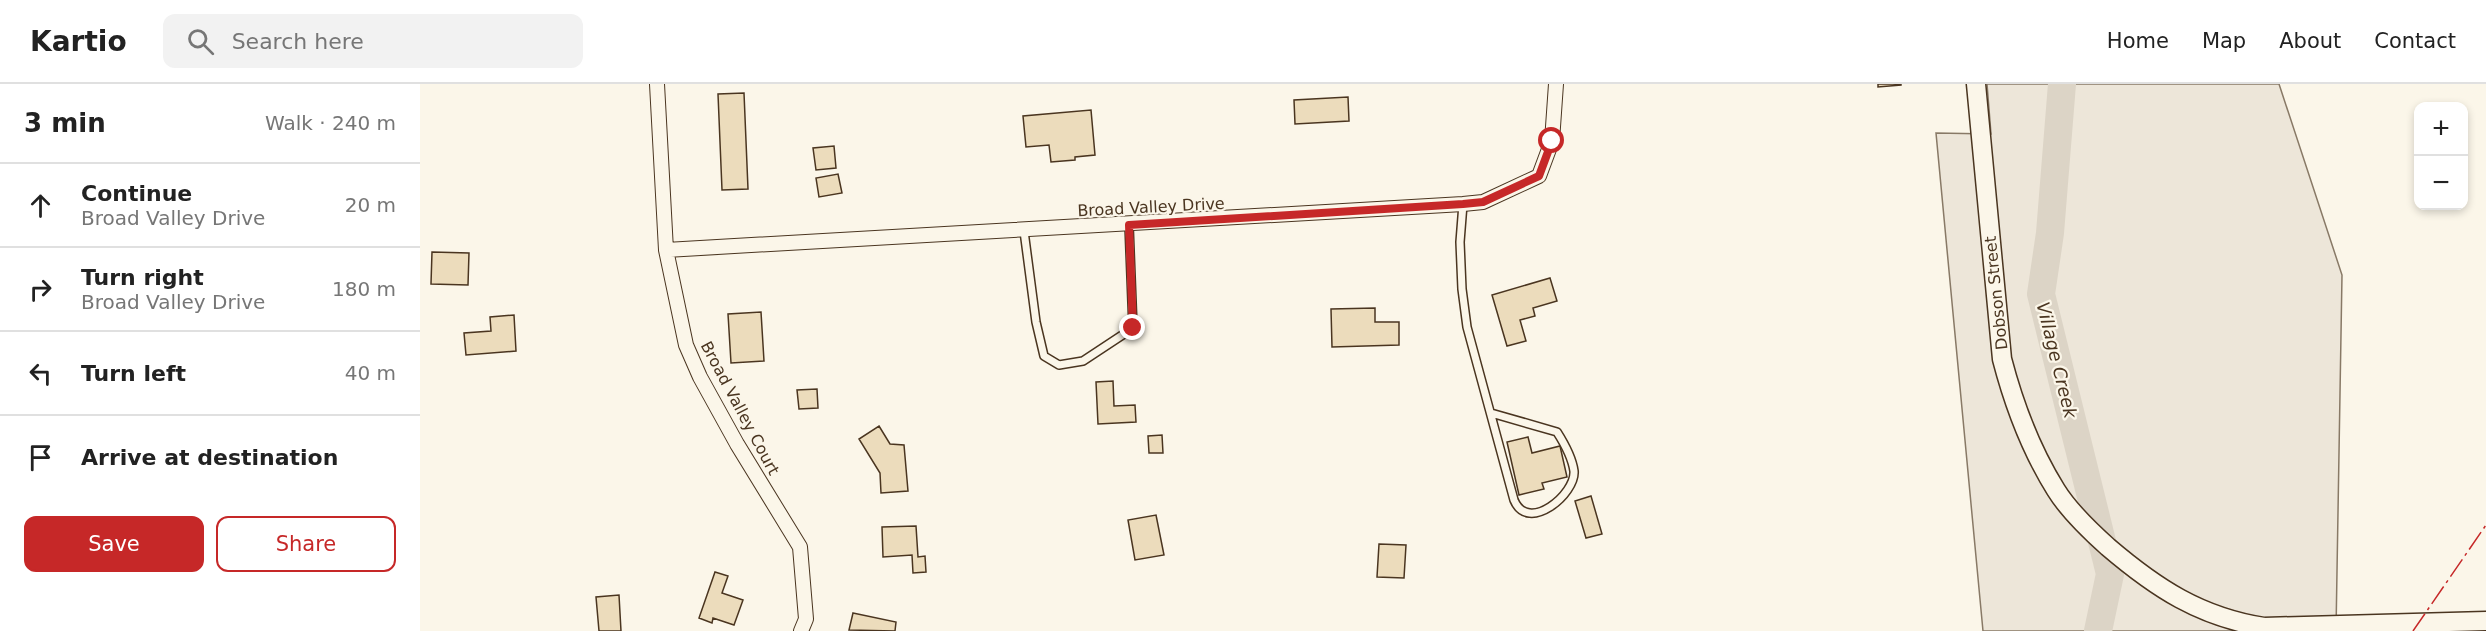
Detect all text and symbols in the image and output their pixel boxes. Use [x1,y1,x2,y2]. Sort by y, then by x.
search box [163,14,583,68]
text: Kartio [30,25,127,58]
icon: search [184,25,217,58]
text: Search here [232,29,364,54]
text: Home [2107,29,2169,53]
text: Map [2202,29,2246,53]
text: About [2279,29,2341,53]
text: Contact [2374,29,2456,53]
map controls [2414,102,2468,210]
button: + [2414,102,2468,156]
text: 3 min [24,108,106,138]
text: Walk · 240 m [265,111,396,135]
route start [1538,127,1564,153]
button: − [2414,156,2468,210]
text: Continue [81,181,192,206]
icon: ahead [24,189,57,222]
text: 20 m [345,193,396,217]
street label: Broad Valley Drive [1077,194,1225,220]
text: Broad Valley Drive [81,206,265,230]
street label: Dobson Street [1981,235,2011,351]
text: Turn right [81,265,204,290]
icon: right [24,273,57,306]
text: 180 m [332,277,396,301]
text: Broad Valley Drive [81,290,265,314]
water label: Village Creek [2032,300,2082,422]
route end [1119,314,1145,340]
street label: Broad Valley Court [697,338,783,478]
icon: left [24,357,57,390]
text: Turn left [81,361,186,386]
text: 40 m [345,361,396,385]
icon: arrive [24,441,57,474]
text: Arrive at destination [81,445,338,470]
button: Save [24,516,204,572]
button: Share [216,516,396,572]

